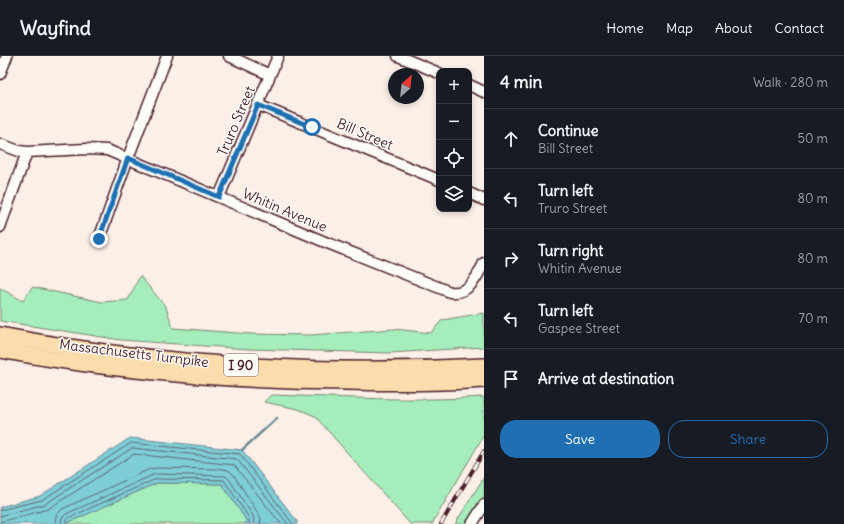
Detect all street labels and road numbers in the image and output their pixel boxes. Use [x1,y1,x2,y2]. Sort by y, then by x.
street label: Truro Street [213,83,259,159]
street label: Bill Street [334,114,396,154]
street label: Whitin Avenue [240,184,330,236]
street label: Massachusetts Turnpike [58,335,210,371]
road number: I 90 [224,354,258,376]

